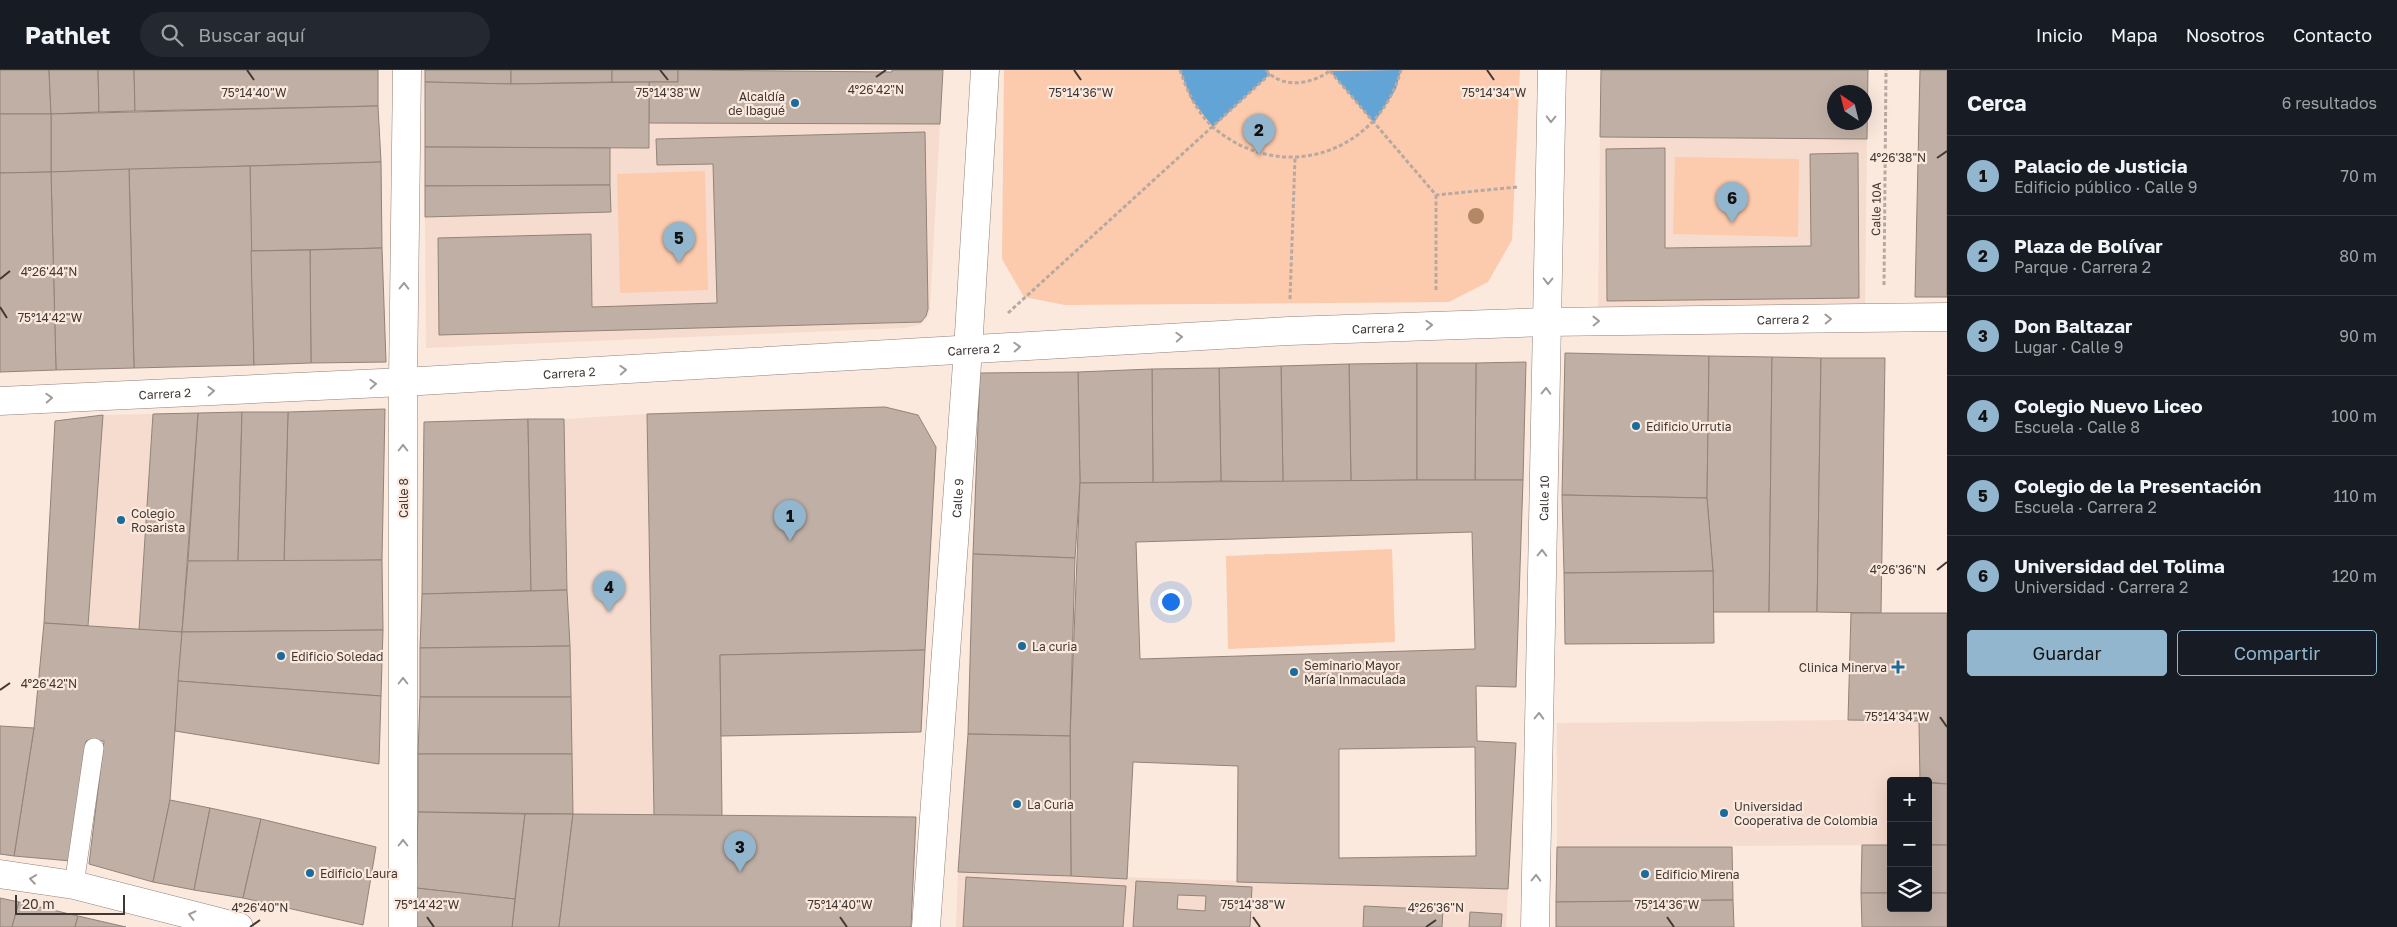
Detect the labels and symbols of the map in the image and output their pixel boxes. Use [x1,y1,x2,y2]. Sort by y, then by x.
text: 4°26'42"N [848,82,904,97]
text: 75°14'40"W [222,85,287,100]
text: 75°14'38"W [636,85,701,100]
text: 75°14'36"W [1049,85,1114,100]
text: 75°14'34"W [1462,85,1527,100]
north arrow [1827,85,1872,130]
place label: Alcaldía de Ibagué [728,89,785,118]
marker: Alcaldía de Ibagué [789,97,801,109]
pin: 2 [1243,114,1275,155]
one-way arrow [1545,115,1556,123]
text: 4°26'38"N [1870,150,1926,165]
pin: 6 [1716,182,1748,223]
street label: Calle 10A [1868,182,1884,236]
pin: 5 [663,222,695,263]
text: 4°26'44"N [21,264,77,279]
one-way arrow [1542,277,1553,285]
one-way arrow [399,282,409,290]
text: 75°14'42"W [18,310,83,325]
street label: Carrera 2 [1757,311,1809,327]
one-way arrow [1824,313,1832,324]
one-way arrow [1592,316,1600,326]
street label: Carrera 2 [1352,319,1405,336]
one-way arrow [1425,320,1433,331]
one-way arrow [1176,332,1184,343]
street label: Carrera 2 [947,340,1000,358]
one-way arrow [1013,341,1021,352]
street label: Carrera 2 [543,363,596,381]
one-way arrow [619,364,627,375]
one-way arrow [370,378,378,389]
street label: Carrera 2 [138,385,191,402]
one-way arrow [208,386,215,396]
one-way arrow [1540,387,1551,395]
one-way arrow [45,393,53,404]
place label: Edificio Urrutia [1646,419,1732,434]
marker: Edificio Urrutia [1630,420,1642,432]
one-way arrow [398,444,408,452]
street label: Calle 10 [1536,475,1551,521]
street label: Calle 8 [396,478,411,518]
street label: Calle 9 [948,478,966,519]
pin: 1 [774,500,806,541]
place label: Colegio Rosarista [131,506,185,535]
marker: Colegio Rosarista [115,514,127,526]
one-way arrow [1537,549,1547,557]
text: 4°26'36"N [1870,562,1926,577]
pin: 4 [593,571,625,612]
your location [1158,589,1184,615]
place label: La curia [1032,639,1077,654]
marker: La curia [1016,640,1028,652]
place label: Edificio Soledad [291,649,383,664]
marker: Edificio Soledad [275,650,287,662]
place label: Seminario Mayor María Inmaculada [1304,658,1406,687]
place label: Clinica Minerva [1799,660,1887,675]
marker: Clinica Minerva [1891,660,1905,674]
marker: Seminario Mayor María Inmaculada [1288,666,1300,678]
text: 4°26'42"N [21,676,77,691]
one-way arrow [398,677,408,684]
text: 75°14'34"W [1865,709,1930,724]
one-way arrow [1534,712,1544,720]
place label: La Curia [1027,797,1074,812]
marker: La Curia [1011,798,1023,810]
place label: Universidad Cooperativa de Colombia [1734,799,1878,828]
marker: Universidad Cooperativa de Colombia [1718,807,1730,819]
pin: 3 [724,831,756,872]
one-way arrow [398,839,408,847]
place label: Edificio Laura [320,866,398,881]
marker: Edificio Laura [304,867,316,879]
place label: Edificio Mirena [1655,867,1740,882]
marker: Edificio Mirena [1639,868,1651,880]
one-way arrow [1531,874,1541,882]
one-way arrow [29,875,38,885]
scale bar [15,892,125,915]
text: 75°14'42"W [395,897,460,912]
text: 75°14'40"W [808,897,873,912]
text: 75°14'38"W [1221,897,1286,912]
text: 75°14'36"W [1635,897,1700,912]
text: 4°26'40"N [232,900,288,915]
text: 4°26'36"N [1408,900,1464,915]
one-way arrow [187,910,196,921]

